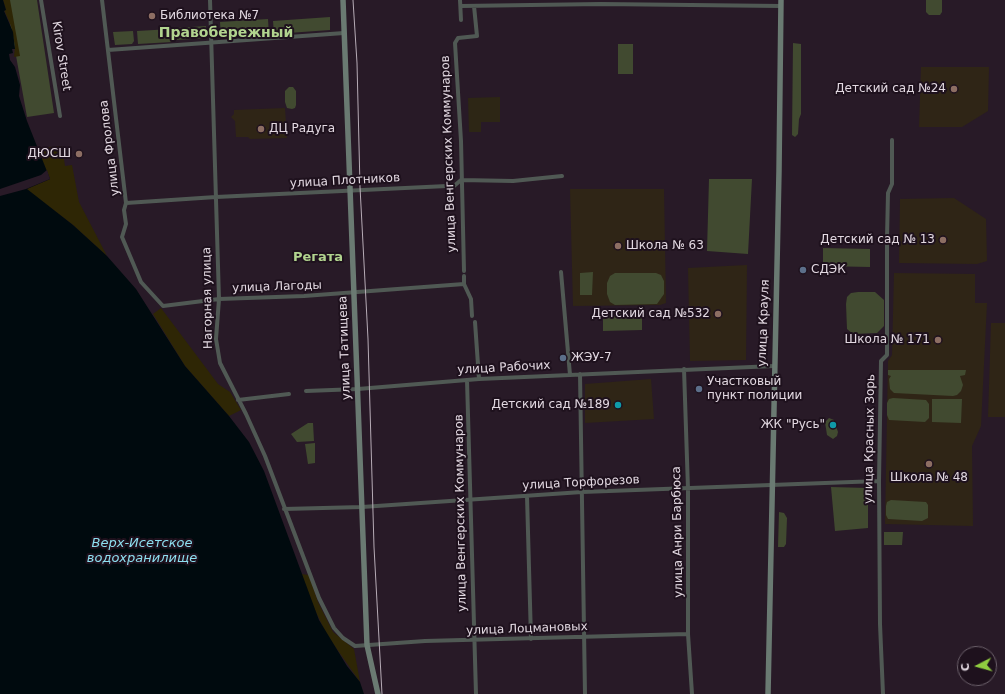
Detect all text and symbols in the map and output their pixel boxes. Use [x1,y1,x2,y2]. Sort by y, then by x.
place label: Библиотека №7 [160,9,259,23]
marker: Библиотека №7 [147,11,157,21]
street label: Kirov Street [48,20,74,92]
district label: Правобережный [159,25,293,41]
street label: улица Венгерских Коммунаров [438,55,460,253]
place label: Детский сад №24 [835,82,946,96]
marker: Детский сад №24 [949,84,959,94]
street label: улица Фролова [97,99,123,197]
place label: ДЦ Радуга [269,122,335,136]
marker: ДЦ Радуга [256,124,266,134]
place label: ДЮСШ [27,147,71,161]
marker: ДЮСШ [74,149,84,159]
street label: улица Плотников [290,171,400,191]
place label: Детский сад № 13 [820,233,935,247]
marker: Детский сад № 13 [938,235,948,245]
place label: Школа № 63 [626,239,704,253]
marker: Школа № 63 [613,241,623,251]
street label: Нагорная улица [200,247,216,349]
district label: Регата [293,250,343,266]
place label: СДЭК [811,263,846,277]
marker: СДЭК [798,265,808,275]
street label: улица Лагоды [232,278,322,296]
street label: улица Крауля [755,279,773,367]
street label: улица Татищева [336,296,354,400]
place label: Детский сад №532 [592,307,710,321]
marker: Детский сад №532 [713,309,723,319]
place label: Школа № 171 [845,333,930,347]
marker: Школа № 171 [933,335,943,345]
place label: ЖЭУ-7 [571,351,612,365]
marker: ЖЭУ-7 [558,353,568,363]
street label: улица Рабочих [457,358,551,378]
street label: улица Красных Зорь [862,374,878,504]
place label: Участковый пункт полиции [707,375,802,403]
marker: Участковый пункт полиции [694,384,704,394]
place label: Детский сад №189 [492,398,610,412]
marker: Детский сад №189 [613,400,623,410]
street label: улица Венгерских Коммунаров [452,414,470,612]
place label: ЖК "Русь" [761,418,825,432]
marker: ЖК "Русь" [828,420,838,430]
marker: Школа № 48 [924,459,934,469]
street label: улица Анри Барбюса [670,466,686,598]
place label: Школа № 48 [890,471,968,485]
street label: улица Торфорезов [522,473,640,493]
water label: Верх-Исетское водохранилище [87,536,197,567]
street label: улица Лоцмановых [466,620,588,638]
north arrow [957,646,997,686]
text: С [959,663,972,672]

